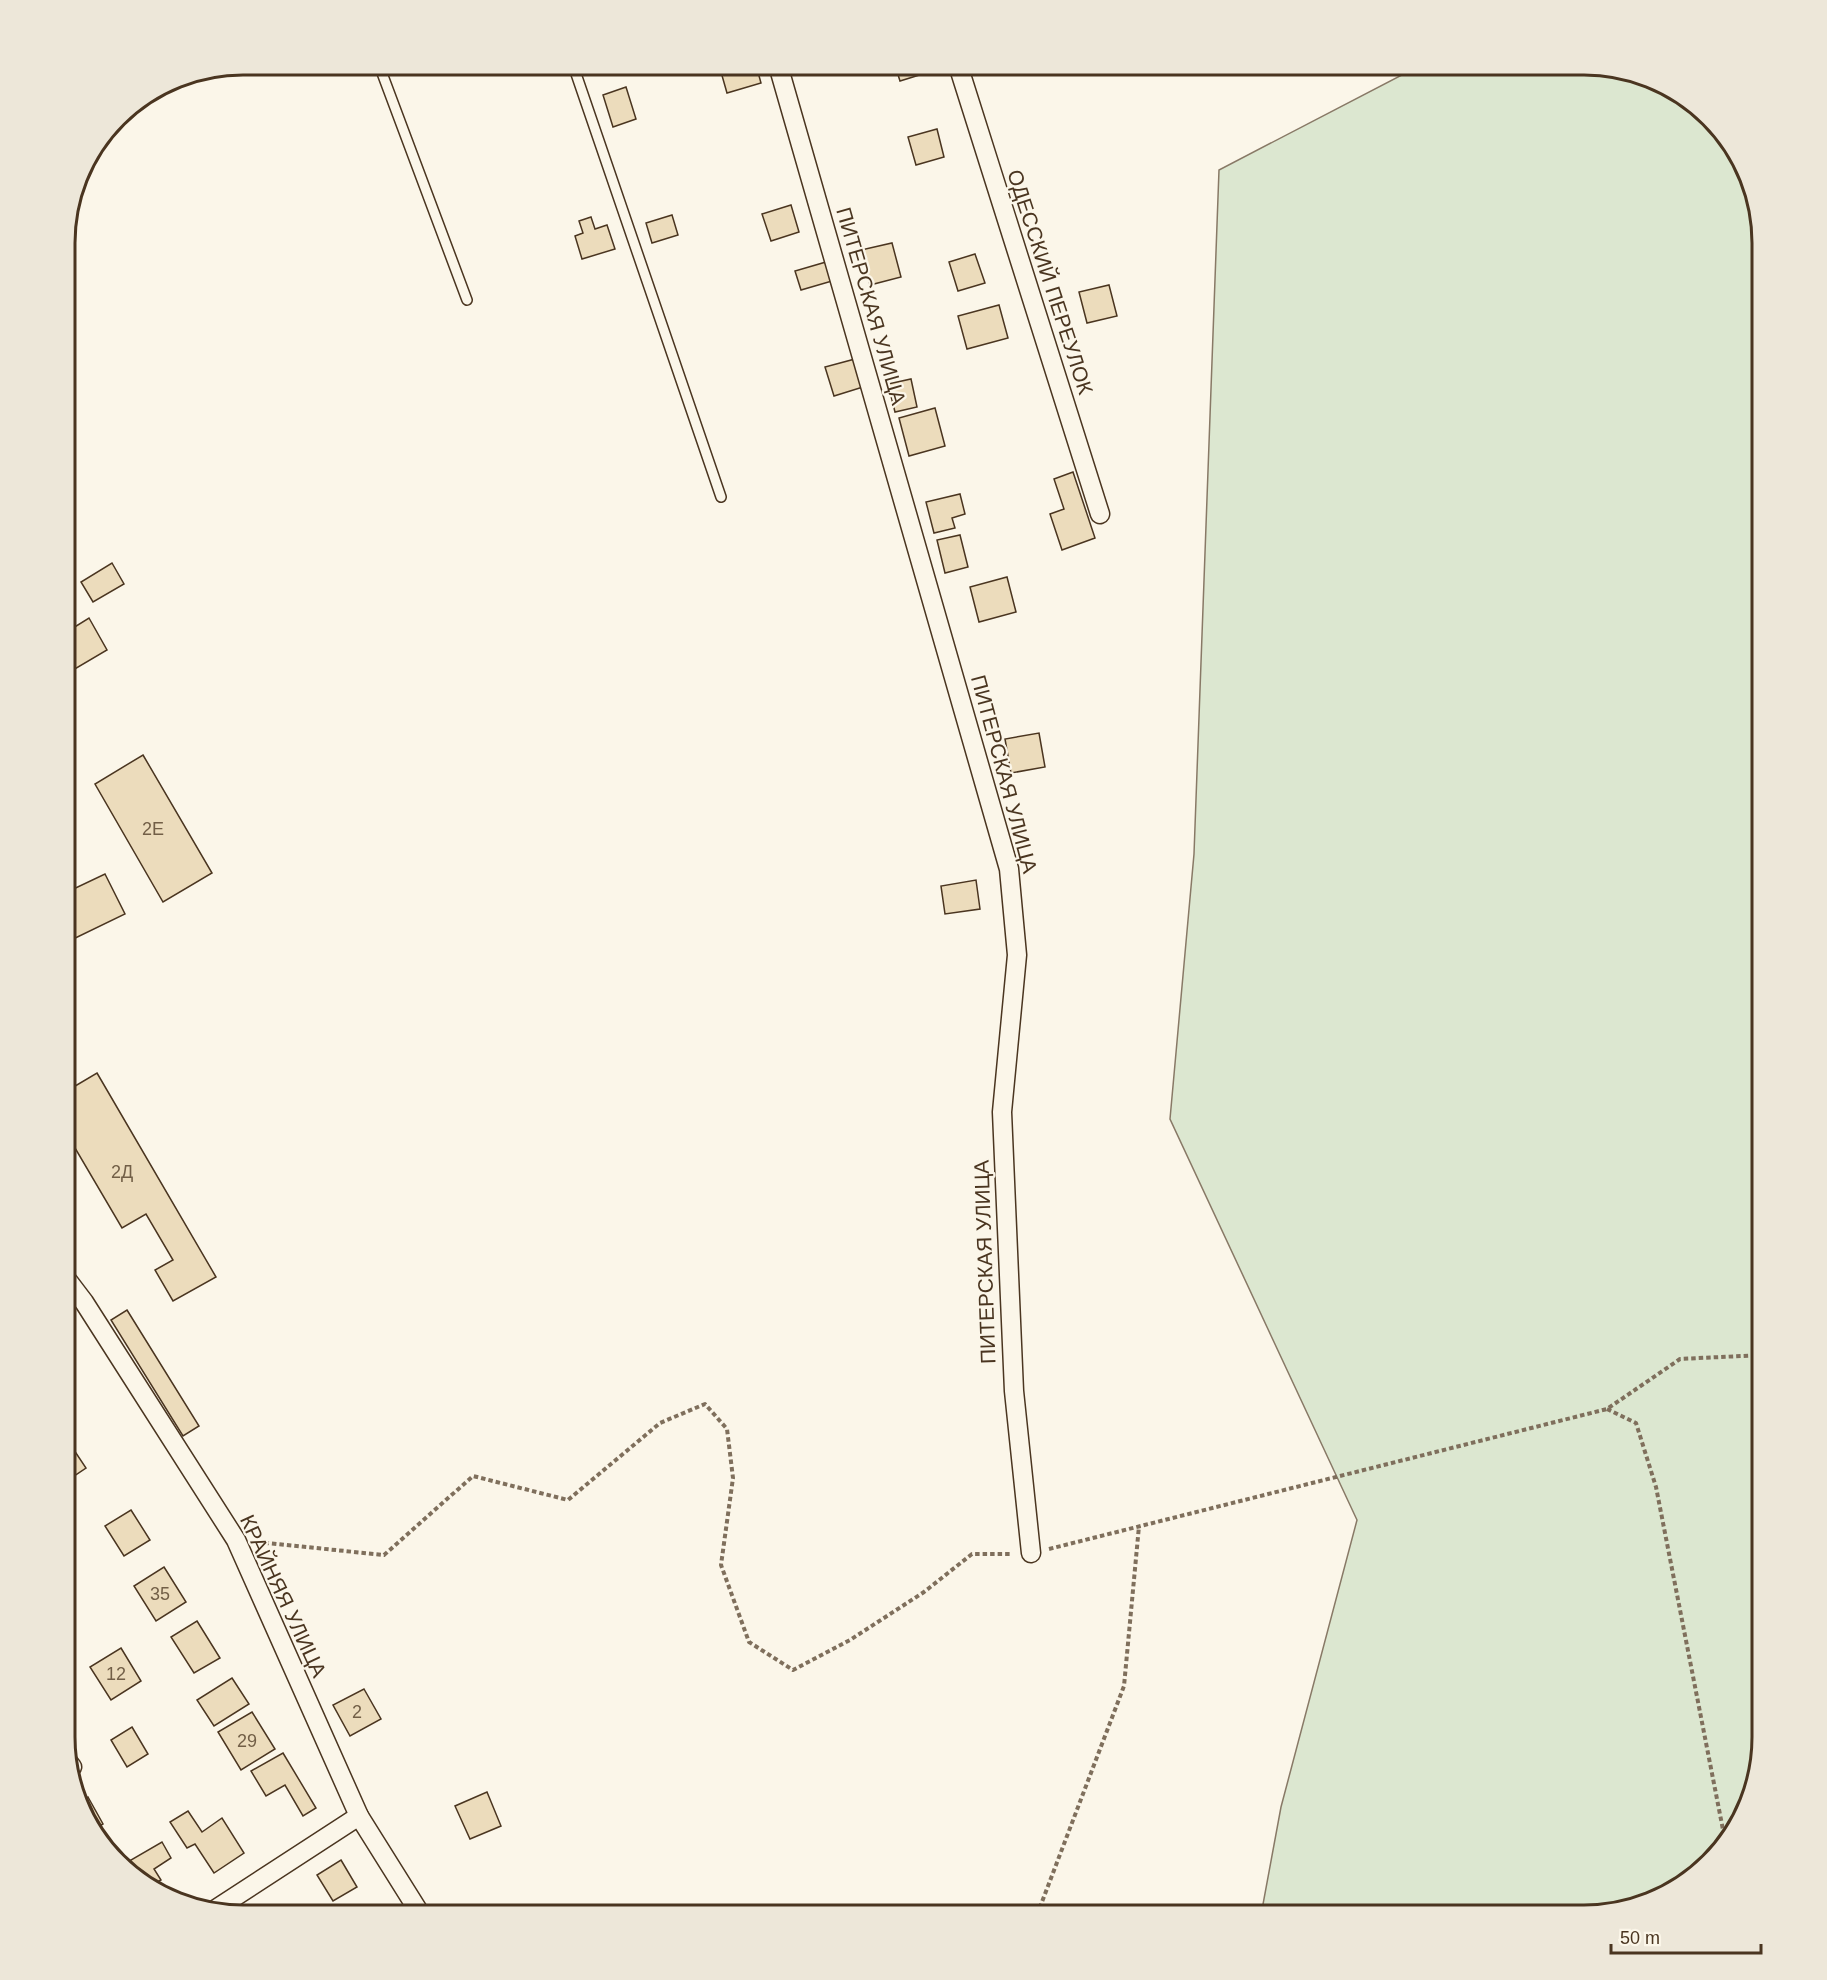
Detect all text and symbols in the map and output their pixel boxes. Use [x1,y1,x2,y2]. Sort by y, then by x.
street label: ОДЕССКИЙ ПЕРЕУЛОК [1003,167,1098,398]
street label: ПИТЕРСКАЯ УЛИЦА [832,205,911,407]
street label: ПИТЕРСКАЯ УЛИЦА [967,672,1042,875]
house number: 2Е [142,819,164,839]
street label: ПИТЕРСКАЯ УЛИЦА [969,1160,1000,1364]
house number: 2Д [111,1162,133,1182]
street label: КРАЙНЯЯ УЛИЦА [236,1511,331,1681]
house number: 35 [150,1584,170,1604]
house number: 12 [106,1664,126,1684]
house number: 2 [352,1702,362,1722]
house number: 29 [237,1731,257,1751]
scale bar [1611,1917,1761,1955]
text: 50 m [1620,1928,1660,1948]

